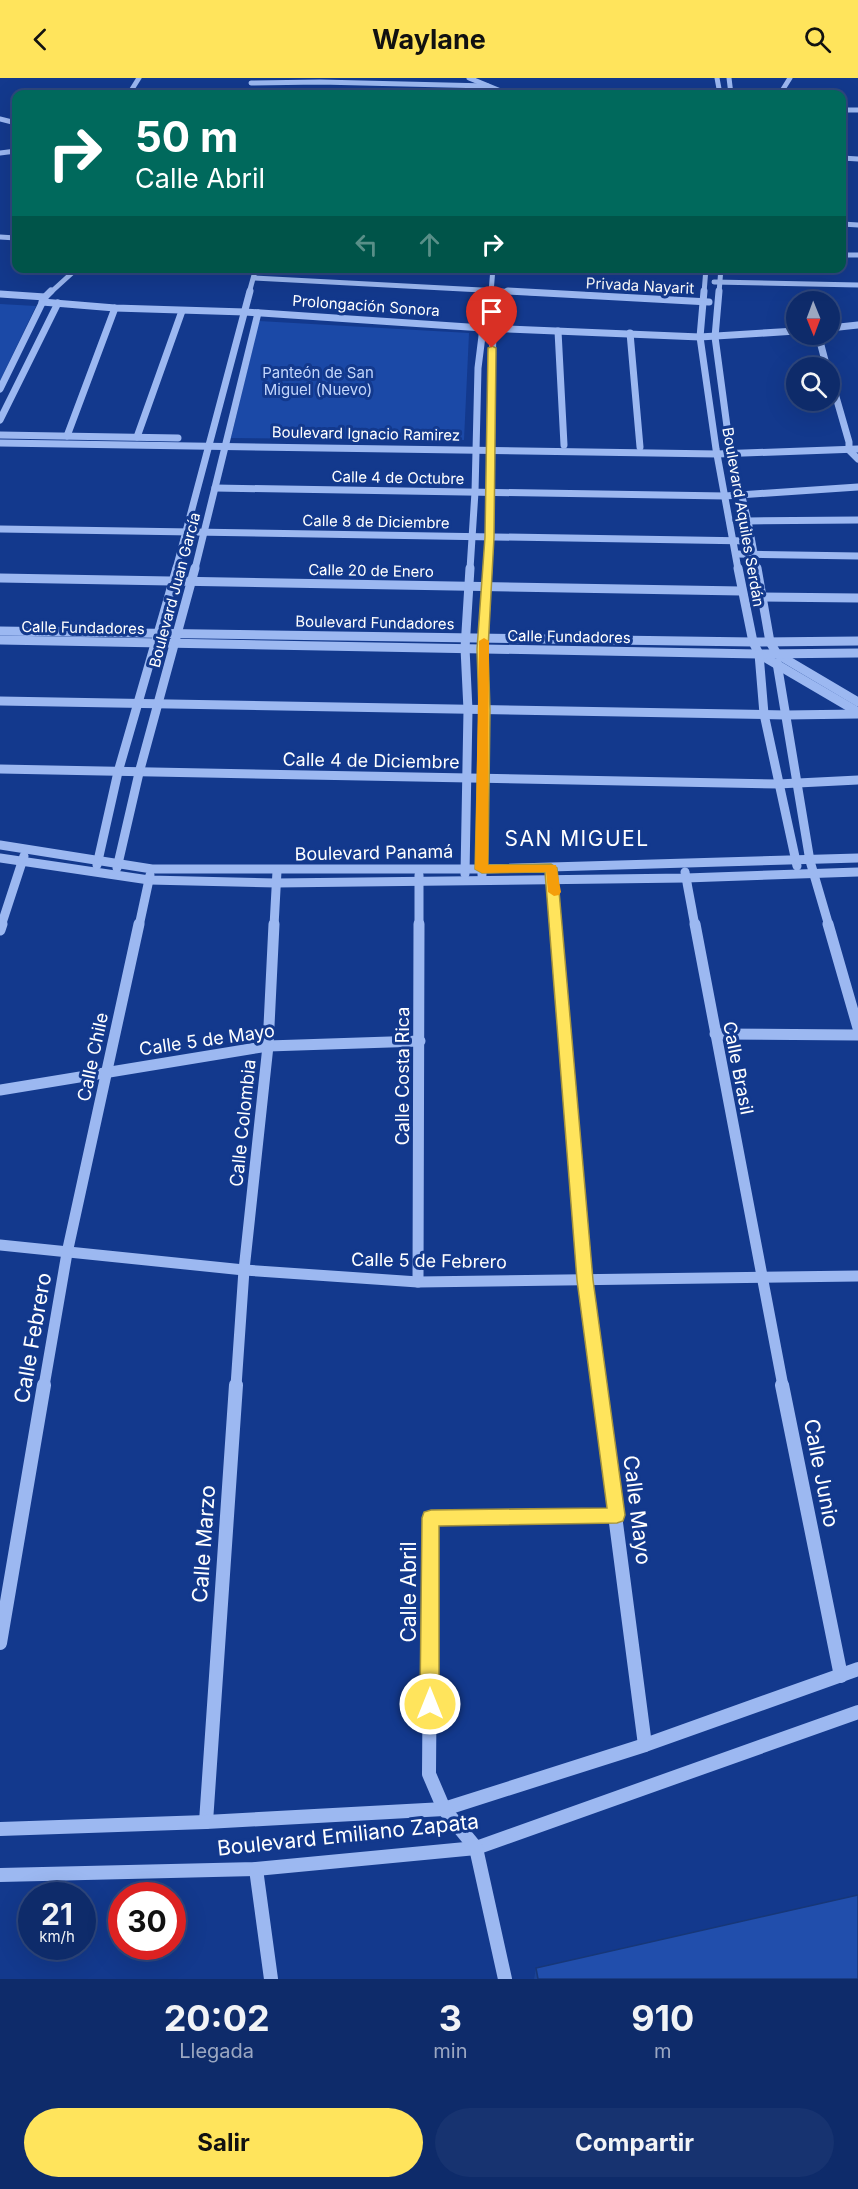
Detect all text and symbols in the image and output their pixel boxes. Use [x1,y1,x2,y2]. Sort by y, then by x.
icon: back [24,23,57,56]
text: Waylane [372,23,486,56]
icon: search [801,23,834,56]
text: 50 m [135,111,238,162]
icon: right [36,114,114,192]
text: Calle Abril [135,162,265,195]
icon: left [350,228,383,261]
icon: ahead [413,228,446,261]
icon: right [476,228,509,261]
street label: Privada Nayarit [585,273,695,298]
pin [466,286,517,348]
street label: Prolongación Sonora [292,291,440,320]
north arrow [786,291,840,345]
map controls [786,291,840,411]
icon: arrive [475,295,508,328]
button: search [786,357,840,411]
park label: Panteón de San Miguel (Nuevo) [262,363,374,399]
street label: Boulevard Ignacio Ramirez [272,422,460,445]
street label: Boulevard Aquiles Serdán [718,426,769,608]
street label: Calle 4 de Octubre [331,467,465,488]
street label: Boulevard Juan García [145,510,204,670]
street label: Calle 8 de Diciembre [302,511,450,532]
street label: Calle 20 de Enero [308,560,434,581]
street label: Boulevard Fundadores [295,612,455,633]
street label: Calle Fundadores [21,617,145,638]
street label: Calle Fundadores [507,626,631,647]
street label: Calle 4 de Diciembre [282,748,460,773]
district label: SAN MIGUEL [504,826,650,851]
street label: Boulevard Panamá [294,841,453,864]
street label: Calle Costa Rica [392,1007,413,1145]
street label: Calle Chile [73,1010,112,1103]
street label: Calle 5 de Mayo [138,1020,276,1059]
street label: Calle Brasil [719,1020,758,1116]
street label: Calle Colombia [225,1058,260,1188]
street label: Calle 5 de Febrero [351,1249,507,1272]
street label: Calle Febrero [9,1271,56,1405]
street label: Calle Junio [799,1417,844,1529]
street label: Calle Mayo [618,1454,657,1566]
street label: Calle Marzo [187,1484,220,1604]
street label: Calle Abril [396,1541,421,1643]
position arrow [398,1672,462,1736]
street label: Boulevard Emiliano Zapata [216,1808,480,1861]
speed limit sign: 30 [108,1882,186,1960]
text: 21 [41,1896,73,1932]
text: km/h [39,1927,75,1946]
text: 20:02 [164,1996,270,2040]
text: 3 [439,1996,462,2040]
text: 910 [631,1996,694,2040]
text: Llegada [179,2039,254,2063]
text: min [433,2039,467,2063]
text: m [654,2039,672,2063]
button: Salir [24,2108,423,2177]
button: Compartir [435,2108,834,2177]

